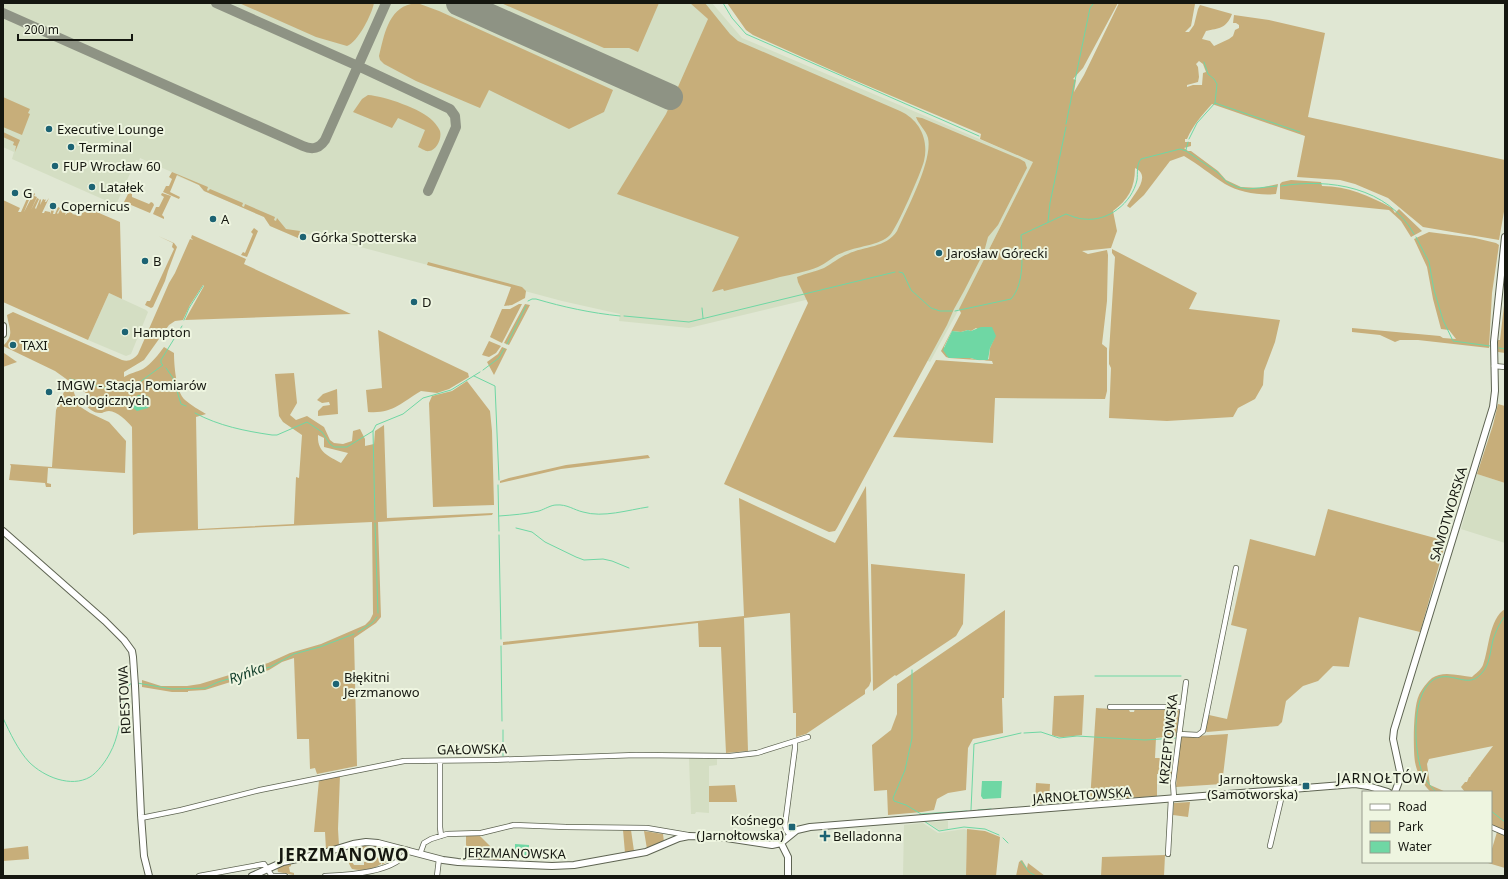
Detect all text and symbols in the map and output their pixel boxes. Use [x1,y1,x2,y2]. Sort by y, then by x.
scale bar [18,16,132,42]
text: 200 m [24,21,59,38]
place label: Executive Lounge [57,120,164,138]
marker: Executive Lounge [44,124,54,134]
place label: Terminal [79,138,132,156]
marker: Terminal [66,142,76,152]
place label: FUP Wrocław 60 [63,157,161,175]
marker: FUP Wrocław 60 [50,161,60,171]
place label: Latałek [100,178,144,196]
marker: Latałek [87,182,97,192]
place label: G [23,184,32,202]
marker: G [10,188,20,198]
place label: Copernicus [61,197,130,215]
marker: Copernicus [48,201,58,211]
place label: A [221,210,230,228]
marker: A [208,214,218,224]
place label: Górka Spotterska [311,228,417,246]
marker: Górka Spotterska [298,232,308,242]
place label: Jarosław Górecki [945,244,1048,262]
marker: Jarosław Górecki [934,248,944,258]
place label: B [153,252,161,270]
marker: B [140,256,150,266]
place label: D [422,293,432,311]
marker: D [409,297,419,307]
place label: Hampton [133,323,191,341]
marker: Hampton [120,327,130,337]
place label: TAXI [21,336,48,354]
marker: TAXI [8,340,18,350]
place label: IMGW - Stacja Pomiarów Aerologicznych [57,376,207,409]
marker: IMGW - Stacja Pomiarów Aerologicznych [44,387,54,397]
street label: SAMOTWORSKA [1425,464,1471,563]
water label: Ryńka [226,657,268,688]
street label: RDESTOWA [113,664,135,735]
place label: Błękitni Jerzmanowo [342,668,420,701]
marker: Błękitni Jerzmanowo [331,679,341,689]
street label: KRZEPTOWSKA [1154,692,1182,785]
street label: GAŁOWSKA [437,739,508,759]
district label: JARNOŁTÓW [1335,768,1427,787]
place label: Jarnołtowska (Samotworska) [1207,770,1298,803]
marker: Jarnołtowska (Samotworska) [1301,781,1311,791]
street label: JARNOŁTOWSKA [1030,783,1133,808]
legend [1362,791,1492,863]
text: Road [1398,798,1427,815]
place label: Kośnego (Jarnołtowska) [697,811,784,844]
text: Park [1398,818,1424,835]
marker: Kośnego (Jarnołtowska) [787,822,797,832]
place label: Belladonna [833,827,902,845]
marker: Belladonna [820,831,830,841]
text: Water [1398,838,1432,855]
district label: JERZMANOWO [277,843,409,866]
street label: JERZMANOWSKA [462,843,567,863]

